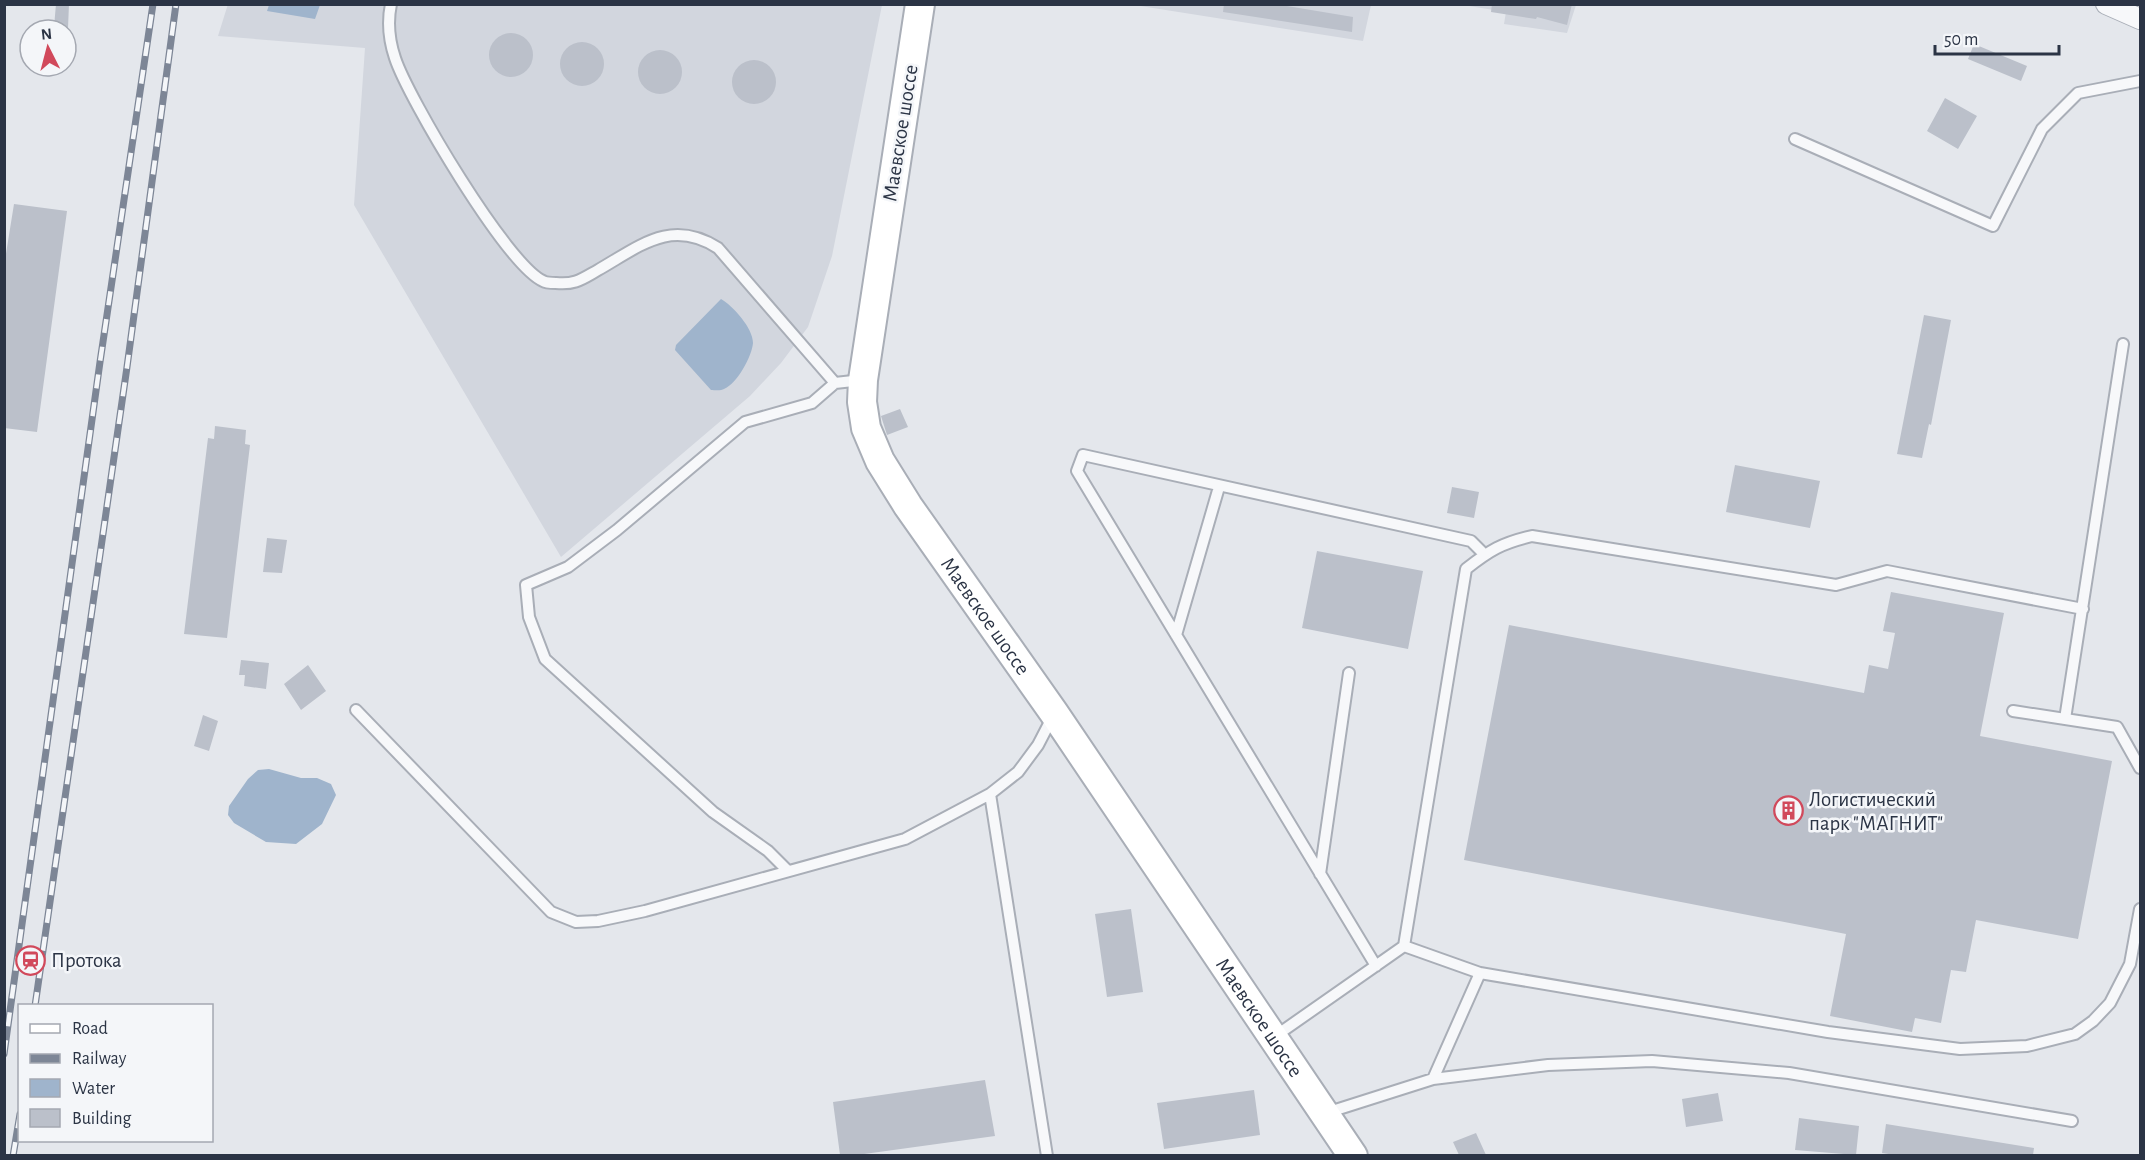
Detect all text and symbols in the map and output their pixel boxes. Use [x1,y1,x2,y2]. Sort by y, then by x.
north arrow [18,18,78,78]
scale bar [1935,18,2060,56]
text: N [40,26,53,43]
text: 50 m [1944,31,1978,49]
street label: Маевское шоссе [879,63,922,203]
street label: Маевское шоссе [937,554,1034,679]
place label: Логистический парк "МАГНИТ" [1809,789,1943,834]
building icon: Логистический парк "МАГНИТ" [1772,795,1804,827]
station icon: Протока [14,944,46,976]
place label: Протока [51,950,122,971]
street label: Маевское шоссе [1212,954,1306,1081]
legend [18,1004,213,1142]
text: Road [72,1020,108,1038]
text: Railway [72,1050,127,1068]
text: Water [72,1080,115,1098]
text: Building [72,1110,132,1128]

